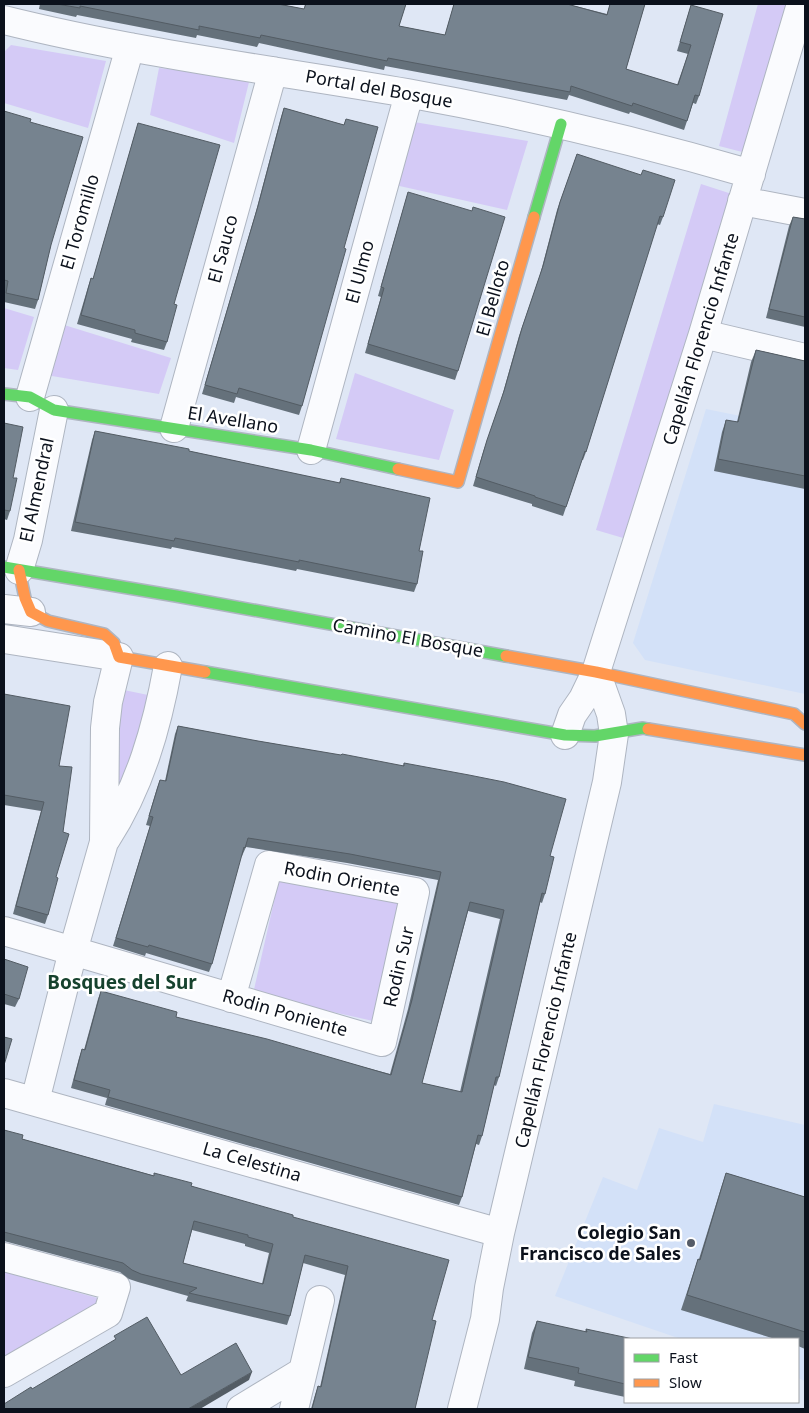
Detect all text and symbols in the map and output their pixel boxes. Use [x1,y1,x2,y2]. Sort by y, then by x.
street label: Portal del Bosque [304,63,455,113]
street label: El Toromillo [54,171,104,272]
street label: El Sauco [201,212,243,286]
street label: Capellán Florencio Infante [656,229,744,448]
street label: El Ulmo [339,237,379,306]
street label: El Belloto [470,257,514,339]
street label: El Avellano [186,400,280,438]
street label: El Almendral [13,435,59,544]
street label: Camino El Bosque [331,612,485,662]
street label: Rodin Oriente [282,855,402,901]
street label: Rodin Sur [377,924,419,1009]
street label: Capellán Florencio Infante [508,929,582,1150]
district label: Bosques del Sur [47,969,197,995]
street label: Rodin Poniente [220,983,351,1041]
street label: La Celestina [200,1136,304,1187]
place label: Colegio San Francisco de Sales [519,1220,681,1265]
marker: Colegio San Francisco de Sales [685,1237,697,1249]
legend [624,1338,799,1403]
text: Fast [669,1347,698,1367]
text: Slow [669,1372,702,1392]

